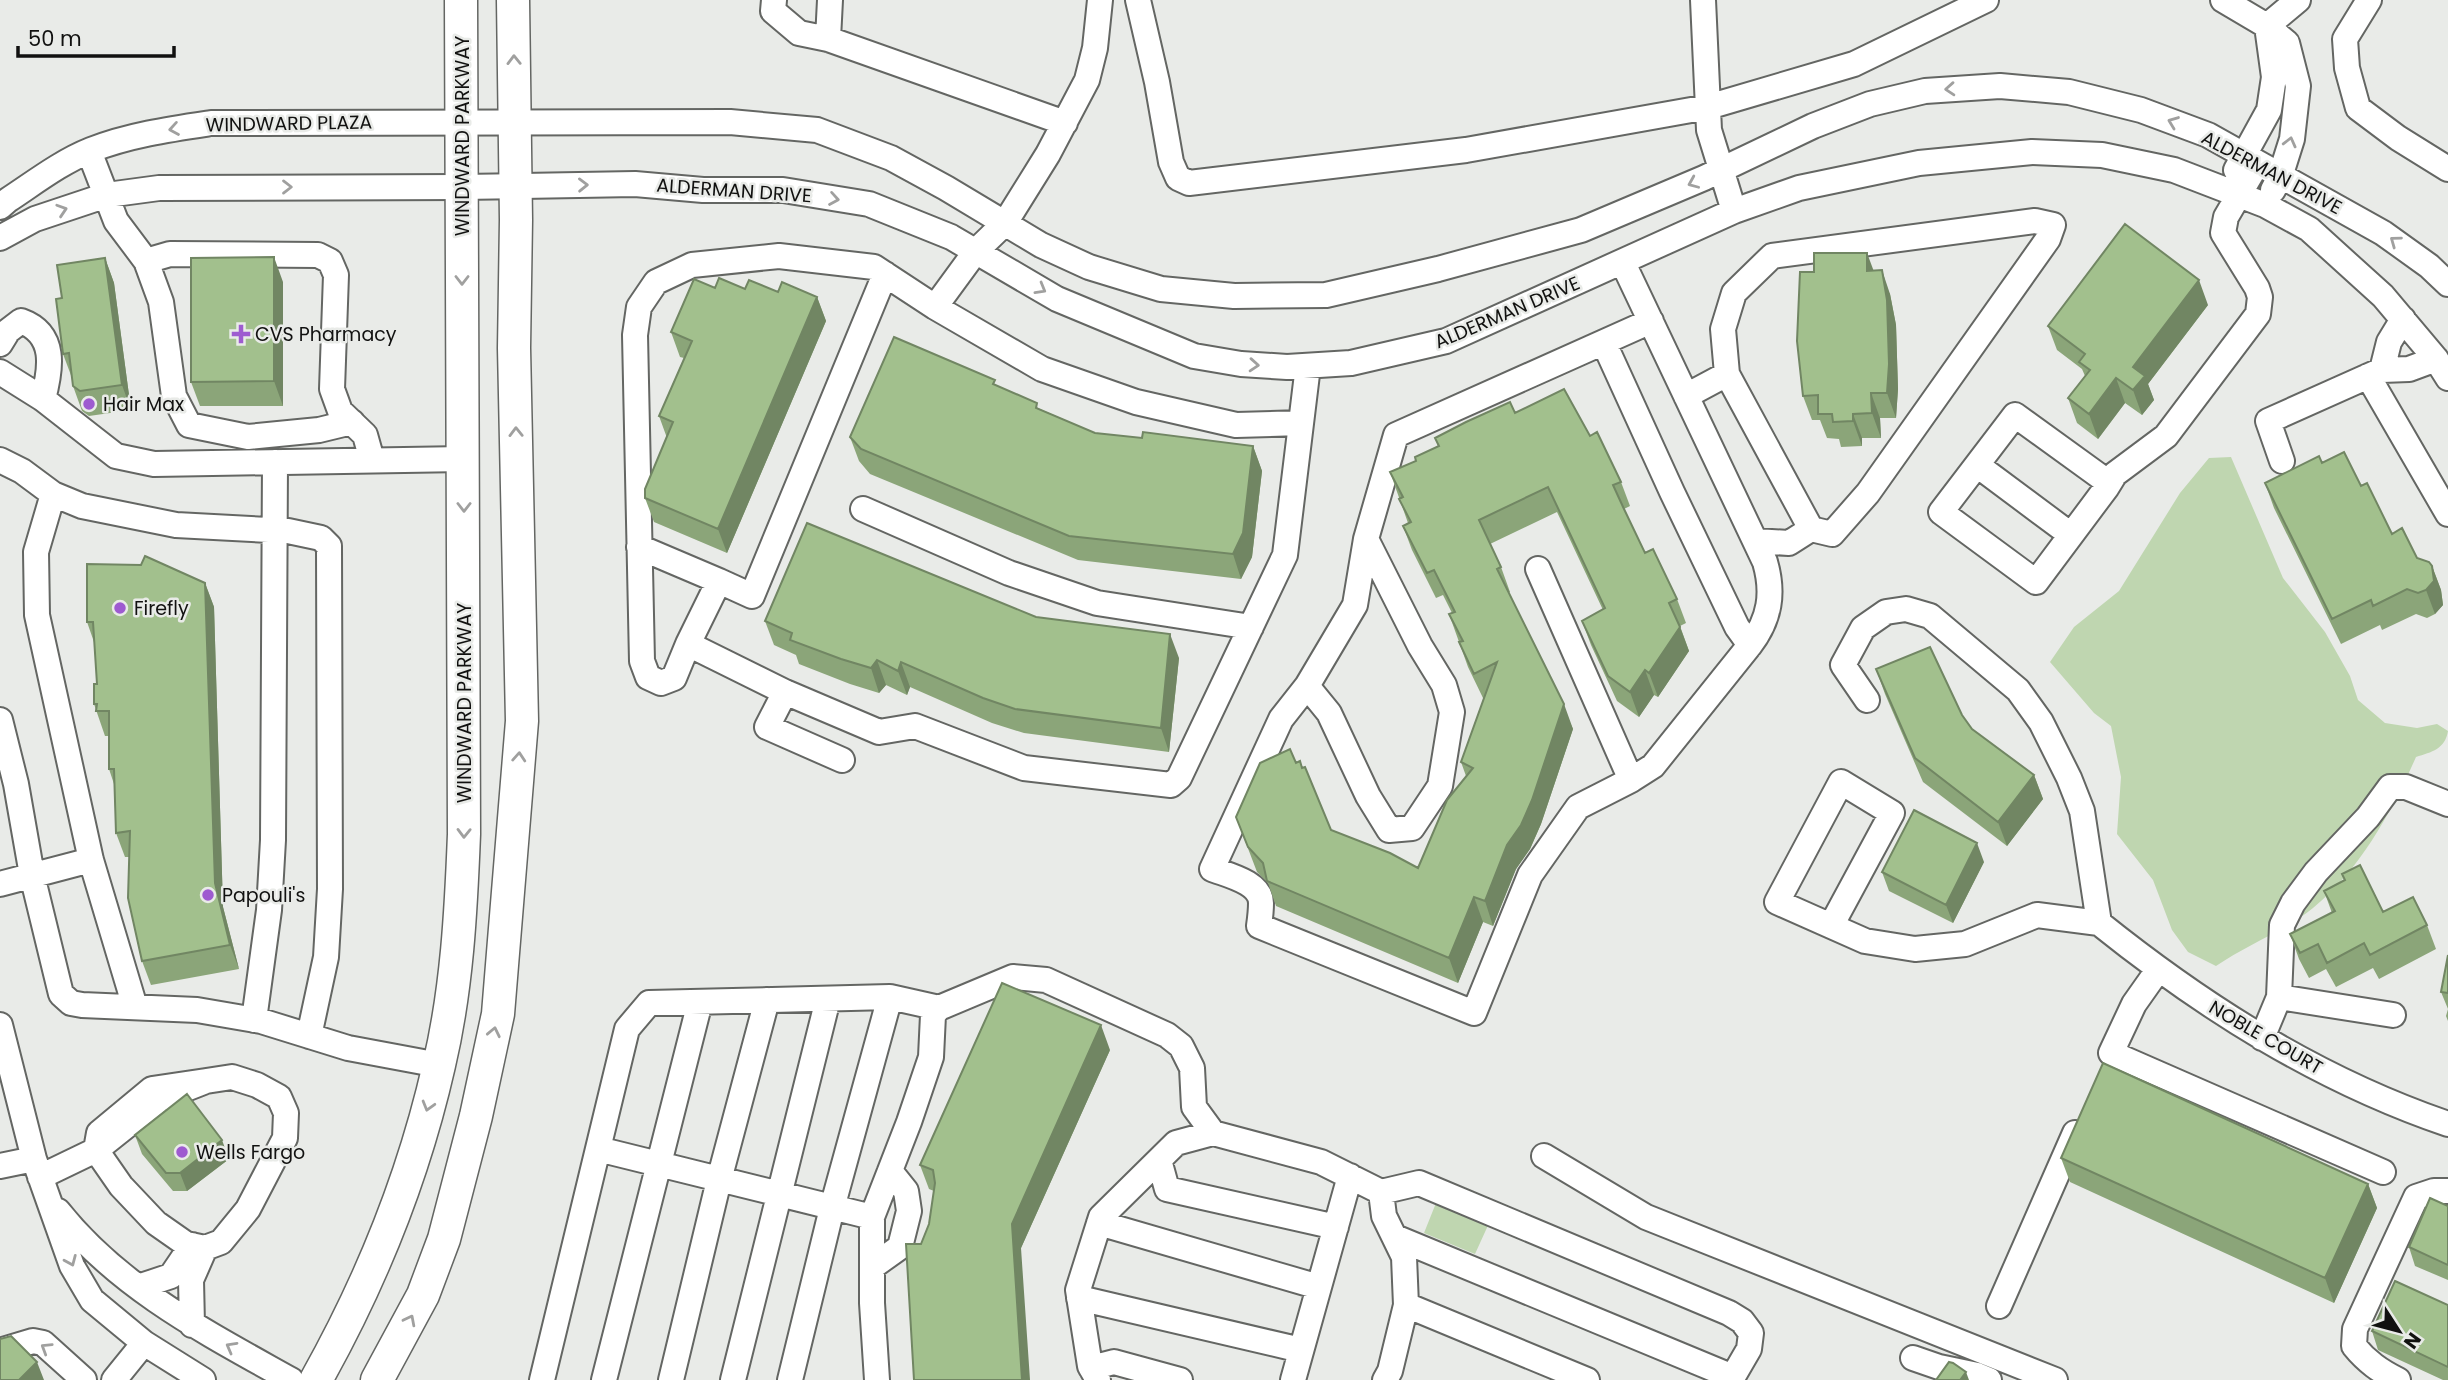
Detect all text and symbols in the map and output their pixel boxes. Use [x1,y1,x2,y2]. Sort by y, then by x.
scale bar [18,14,173,58]
text: 50 m [28,24,82,53]
street label: WINDWARD PARKWAY [449,36,476,236]
one-way arrow [506,55,522,65]
one-way arrow [1945,82,1956,97]
street label: WINDWARD PLAZA [206,109,373,138]
one-way arrow [2168,117,2180,131]
one-way arrow [168,121,180,136]
street label: ALDERMAN DRIVE [2197,124,2347,221]
one-way arrow [2282,136,2297,148]
street label: ALDERMAN DRIVE [655,172,813,209]
one-way arrow [1687,175,1699,189]
one-way arrow [579,177,589,193]
one-way arrow [282,179,293,195]
one-way arrow [828,191,840,206]
one-way arrow [55,204,68,218]
one-way arrow [2390,237,2403,249]
street label: ALDERMAN DRIVE [1430,270,1584,355]
one-way arrow [454,275,470,286]
one-way arrow [1034,281,1047,294]
place label: CVS Pharmacy [255,321,397,348]
marker: CVS Pharmacy [233,326,249,342]
one-way arrow [1249,357,1260,372]
place label: Hair Max [103,391,184,418]
marker: Hair Max [81,396,97,412]
one-way arrow [508,426,524,436]
one-way arrow [456,503,472,513]
place label: Firefly [134,595,189,622]
marker: Firefly [112,600,128,616]
street label: WINDWARD PARKWAY [451,603,478,803]
one-way arrow [511,751,526,762]
one-way arrow [456,828,472,839]
place label: Papouli's [222,882,305,909]
marker: Papouli's [200,887,216,903]
street label: NOBLE COURT [2204,994,2328,1081]
one-way arrow [486,1026,500,1038]
one-way arrow [421,1100,436,1112]
place label: Wells Fargo [196,1139,305,1166]
marker: Wells Fargo [174,1144,190,1160]
one-way arrow [63,1253,77,1266]
north arrow [2364,1296,2434,1366]
one-way arrow [401,1315,415,1327]
text: N [2397,1327,2427,1354]
one-way arrow [226,1342,238,1355]
one-way arrow [41,1343,54,1356]

